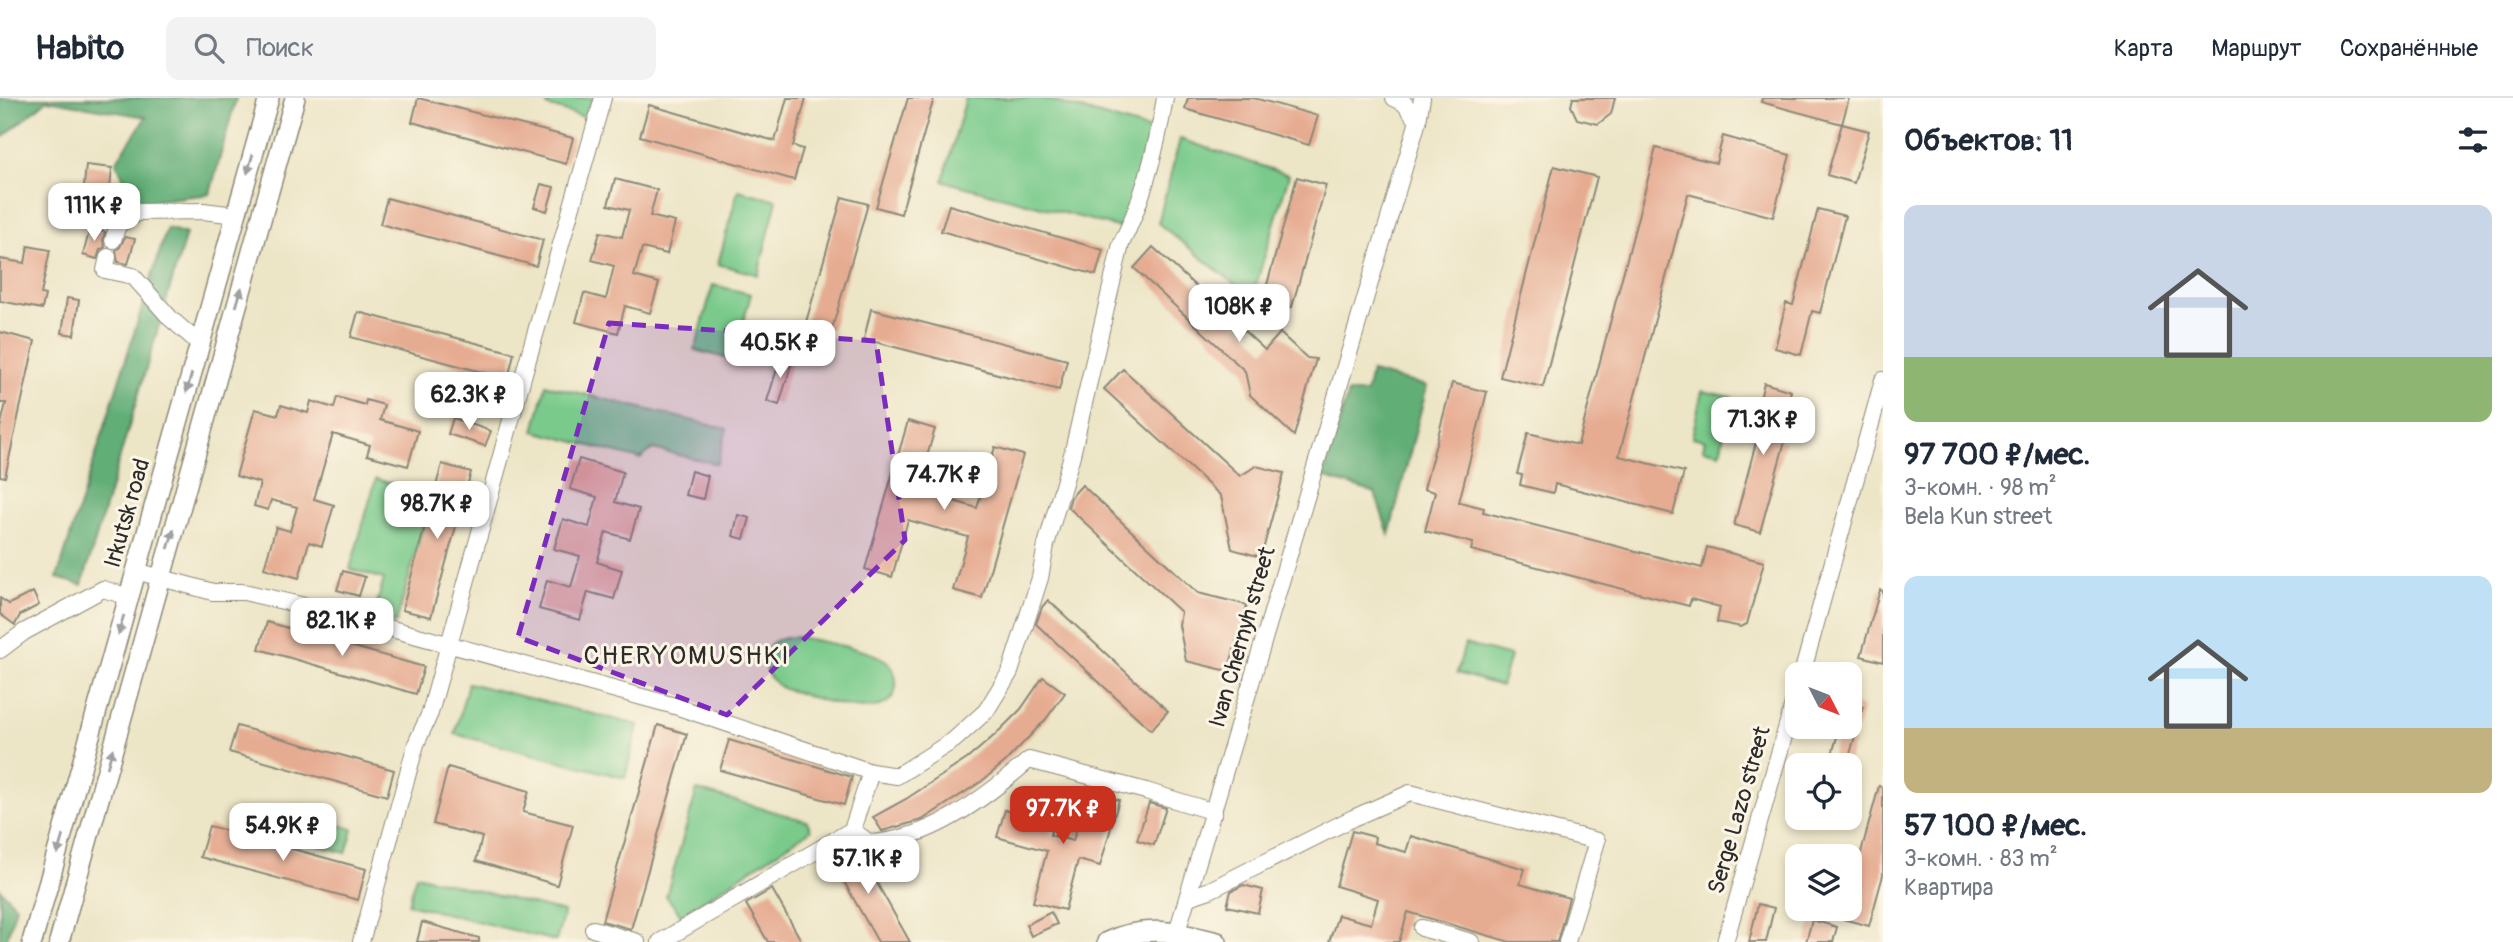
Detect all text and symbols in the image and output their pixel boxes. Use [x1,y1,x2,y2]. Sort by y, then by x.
search box [166,17,656,80]
text: Habito [35,28,124,69]
icon: search [190,29,228,67]
text: Поиск [246,32,314,64]
text: Карта [2114,34,2173,63]
text: Маршрут [2211,34,2302,63]
text: Сохранённые [2340,34,2478,63]
icon: filters [2454,121,2492,159]
text: Объектов: 11 [1904,122,2073,159]
one-way arrow [245,154,255,175]
pin: 111K ₽ [37,184,151,243]
text: 111K ₽ [64,191,124,220]
icon: home [2135,250,2261,376]
pin: 108K ₽ [1182,285,1296,344]
one-way arrow [235,286,245,307]
text: 108K ₽ [1205,292,1273,321]
pin: 40.5K ₽ [715,320,845,380]
text: 40.5K ₽ [740,328,820,357]
one-way arrow [183,372,194,394]
pin: 62.3K ₽ [404,372,534,432]
text: 62.3K ₽ [431,380,507,409]
pin: 71.3K ₽ [1698,398,1828,457]
text: 71.3K ₽ [1727,405,1799,434]
text: 97 700 ₽/мес. [1904,436,2090,473]
pin: 74.7K ₽ [879,452,1009,512]
street label: Irkutsk road [98,455,156,571]
text: 74.7K ₽ [906,460,982,489]
text: 3-комн. · 98 m² [1904,473,2057,502]
pin: 98.7K ₽ [372,482,502,541]
text: 98.7K ₽ [400,489,474,518]
text: Bela Kun street [1904,502,2052,531]
one-way arrow [167,528,177,549]
street label: Ivan Chernyh street [1202,543,1282,731]
pin: 82.1K ₽ [277,598,407,658]
text: 82.1K ₽ [306,606,378,635]
one-way arrow [115,615,126,637]
icon: home [2135,621,2261,747]
district label: CHERYOMUSHKI [583,640,791,672]
north arrow [1785,662,1862,738]
map controls [1785,662,1862,921]
street label: Serge Lazo street [1701,722,1777,897]
one-way arrow [105,747,116,769]
button: locate [1785,753,1862,830]
pin: 97.7K ₽ [998,786,1128,846]
text: 97.7K ₽ [1026,794,1100,823]
pin: 54.9K ₽ [218,804,348,863]
text: 57 100 ₽/мес. [1904,807,2087,844]
text: 54.9K ₽ [245,811,321,840]
one-way arrow [54,834,64,855]
pin: 57.1K ₽ [803,836,933,896]
text: 57.1K ₽ [832,844,904,873]
button: layers [1785,844,1862,921]
text: 3-комн. · 83 m² [1904,844,2058,873]
text: Квартира [1904,873,1993,902]

